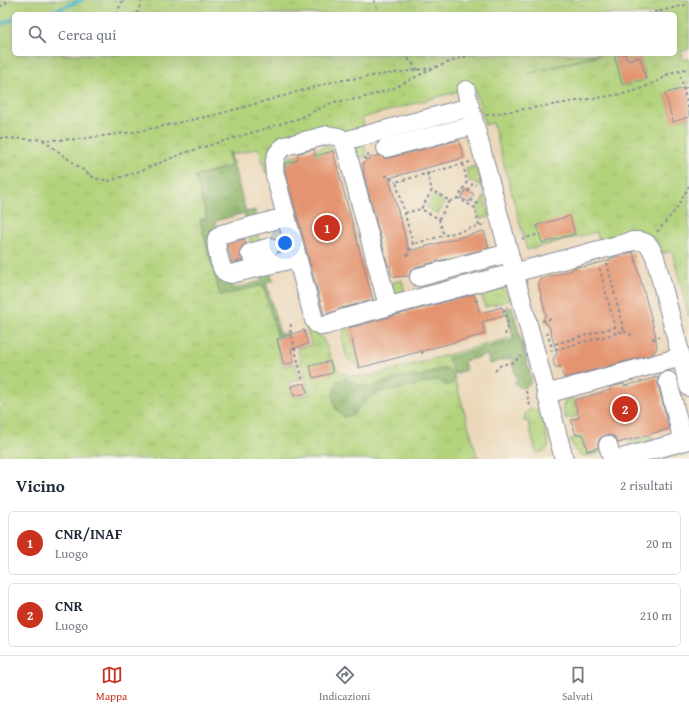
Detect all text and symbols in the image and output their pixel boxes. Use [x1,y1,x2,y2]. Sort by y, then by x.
search box [12,12,677,56]
icon: search [26,23,48,45]
text: Cerca qui [58,24,116,45]
pin: 1 [314,213,340,243]
your location [275,233,295,253]
pin: 2 [612,394,638,424]
text: Vicino [16,473,65,498]
text: 2 risultati [620,476,673,495]
text: CNR/INAF [55,523,122,544]
text: 1 [27,534,33,553]
text: 20 m [646,534,672,553]
text: Luogo [55,544,88,563]
text: CNR [55,595,83,616]
text: 2 [27,606,33,625]
text: 210 m [640,606,672,625]
text: Luogo [55,616,88,635]
tab: Mappa [96,664,127,704]
tab: Indicazioni [319,664,370,704]
tab: Salvati [562,664,593,704]

